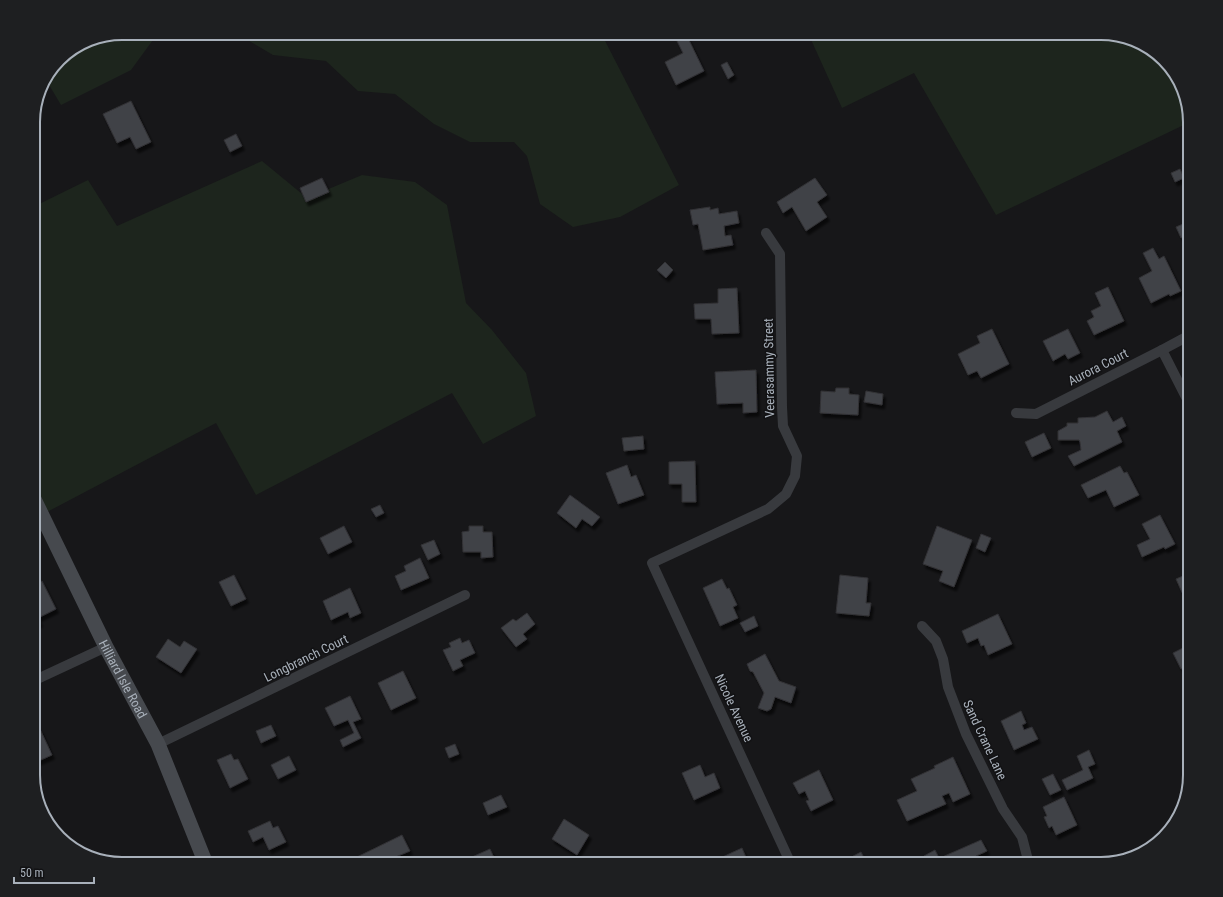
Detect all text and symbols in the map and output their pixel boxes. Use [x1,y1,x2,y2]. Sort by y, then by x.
street label: Veerasammy Street [761,318,777,418]
street label: Aurora Court [1066,345,1131,389]
street label: Longbranch Court [262,631,351,685]
street label: Hilliard Isle Road [96,637,150,721]
street label: Nicole Avenue [712,672,756,744]
street label: Sand Crane Lane [960,698,1010,782]
scale bar [14,859,94,885]
text: 50 m [20,866,44,880]

